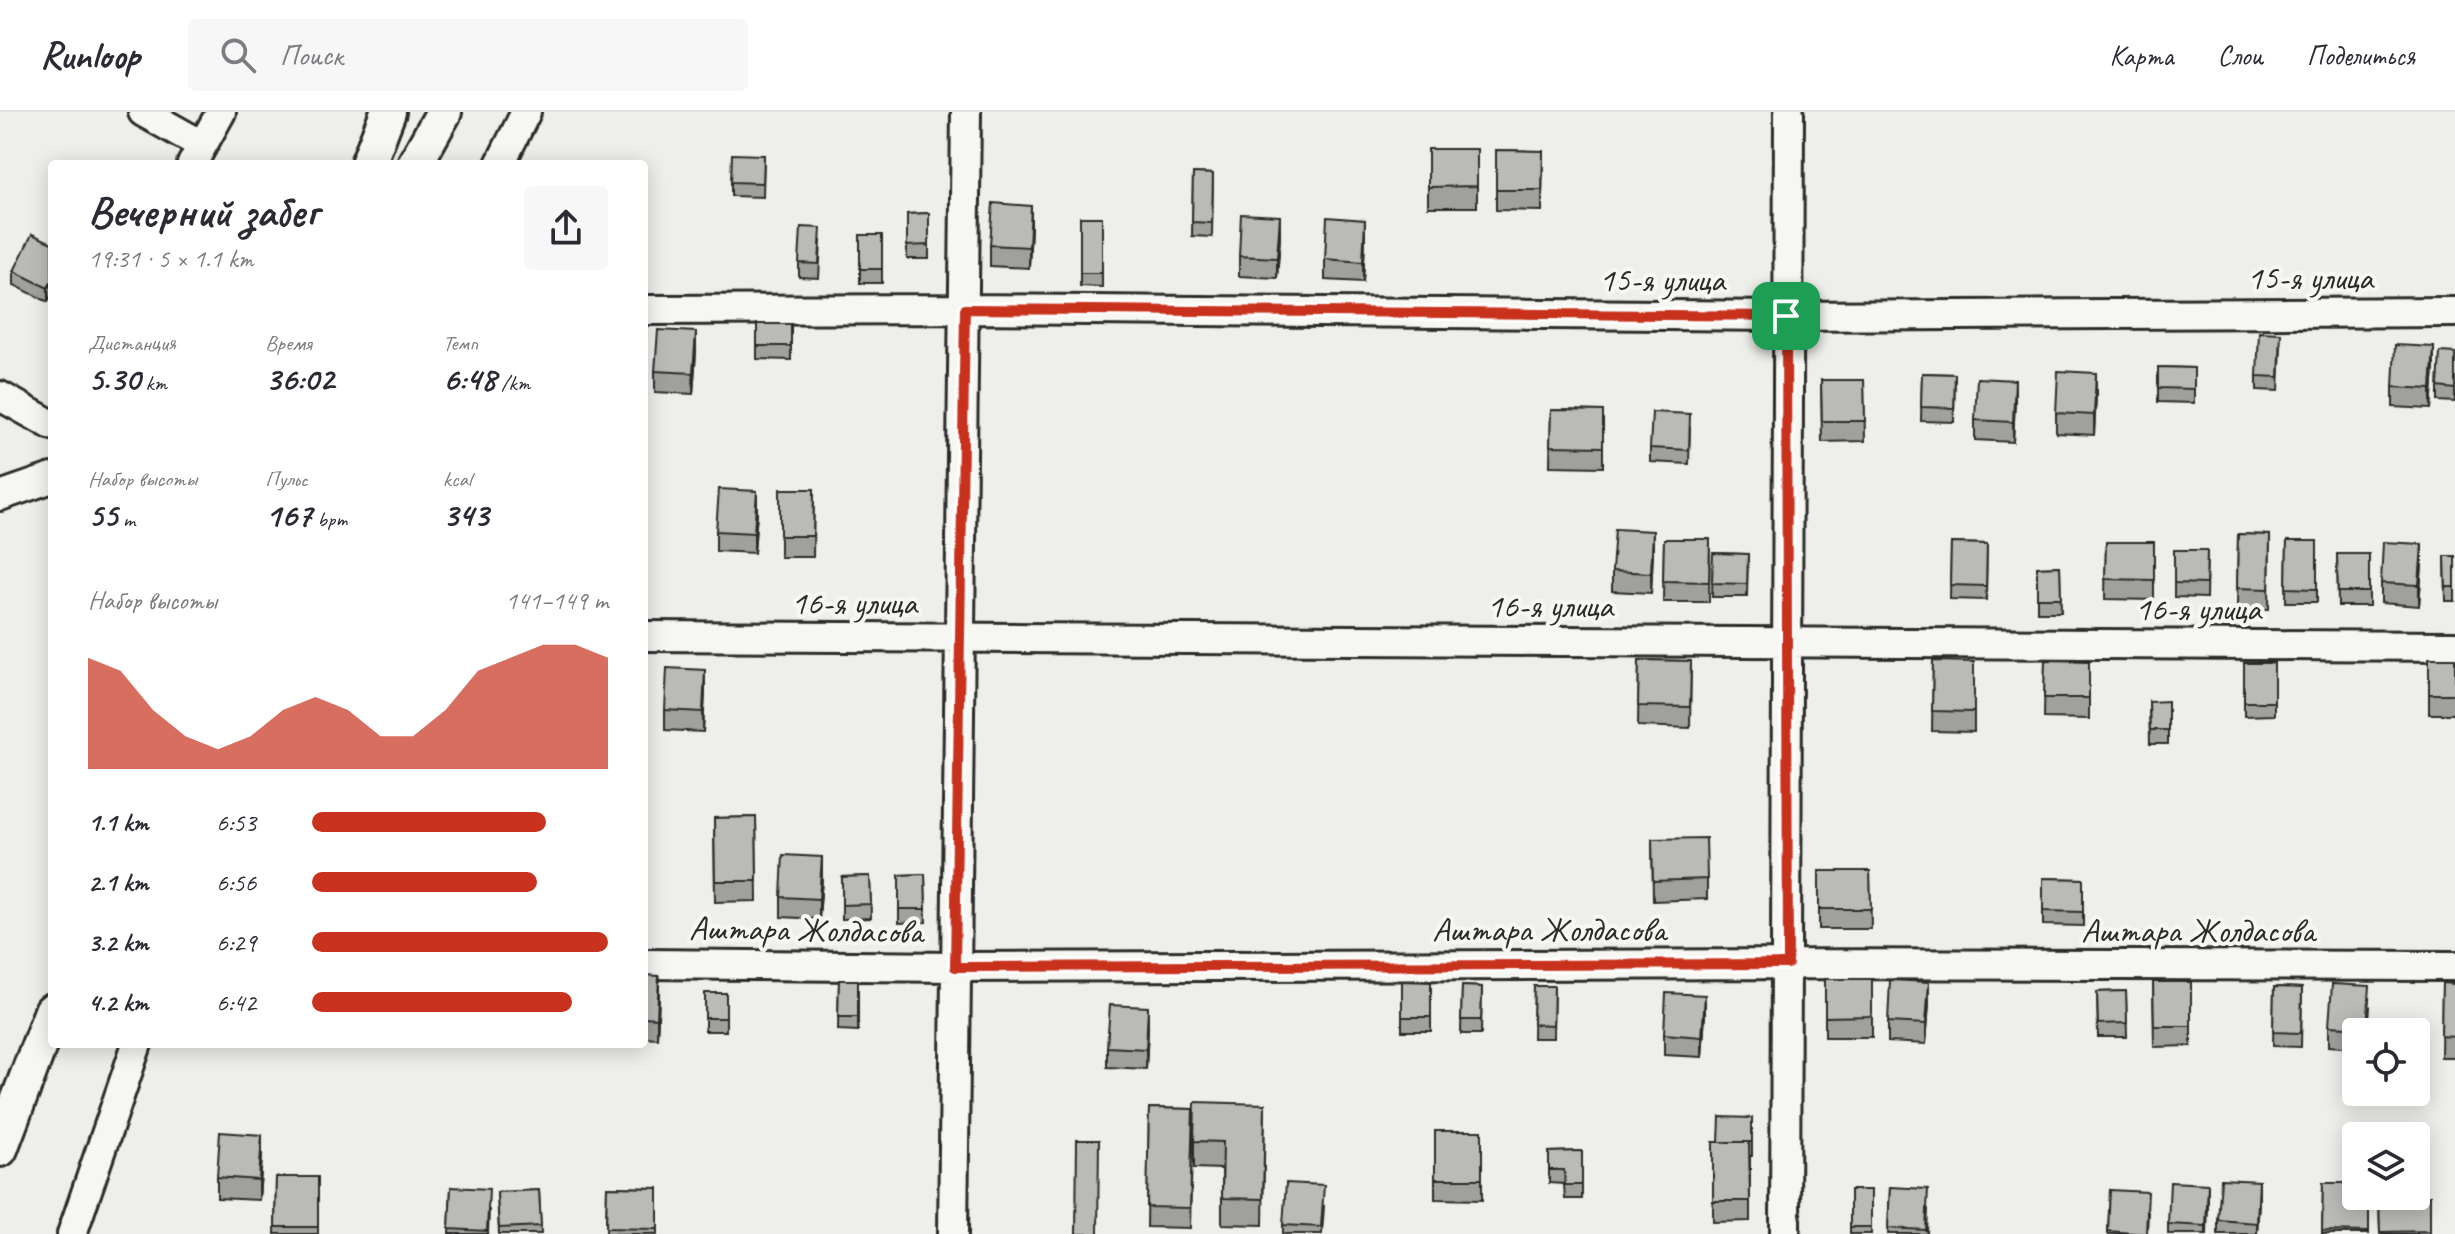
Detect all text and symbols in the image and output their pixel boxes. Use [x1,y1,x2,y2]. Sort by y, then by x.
search box [188,19,748,91]
text: Runloop [40,32,140,79]
icon: search [216,33,260,77]
text: Поиск [280,36,343,74]
text: Карта [2110,38,2174,73]
text: Слои [2218,38,2263,73]
text: Поделиться [2307,38,2415,73]
text: Вечерний забег [88,184,318,239]
button: share [524,186,608,270]
text: 19:31 · 5 × 1.1 km [88,242,254,275]
street label: 15-я улица [2247,256,2375,299]
street label: 15-я улица [1599,258,1727,301]
pin [1752,282,1820,350]
icon: arrive [1764,294,1808,338]
text: Дистанция [88,329,176,357]
text: Время [265,329,312,357]
text: Темп [443,329,478,357]
text: 5.30 [88,357,140,400]
text: 36:02 [265,357,334,400]
text: 6:48 [443,357,496,400]
text: km [140,369,167,397]
text: /km [496,369,530,397]
text: Набор высоты [88,465,197,493]
text: Пульс [265,465,308,493]
text: kcal [443,465,472,493]
text: 55 [88,493,118,536]
text: 167 [265,493,312,536]
text: 343 [443,493,489,536]
text: m [118,505,135,533]
text: bpm [312,505,347,533]
street label: 16-я улица [791,581,919,624]
text: Набор высоты [88,584,217,617]
text: 141–149 m [505,584,608,617]
street label: 16-я улица [1487,584,1615,627]
street label: 16-я улица [2135,587,2263,630]
text: 1.1 km [88,806,148,839]
text: 6:53 [216,806,256,839]
text: 2.1 km [88,866,148,899]
text: 6:56 [216,866,256,899]
street label: Аштара Жолдасова [689,906,926,953]
street label: Аштара Жолдасова [1432,908,1669,951]
street label: Аштара Жолдасова [2081,909,2318,952]
text: 3.2 km [88,926,148,959]
text: 6:29 [216,926,256,959]
text: 4.2 km [88,986,148,1019]
text: 6:42 [216,986,256,1019]
map controls [2342,1018,2430,1210]
button: locate [2342,1018,2430,1106]
button: layers [2342,1122,2430,1210]

